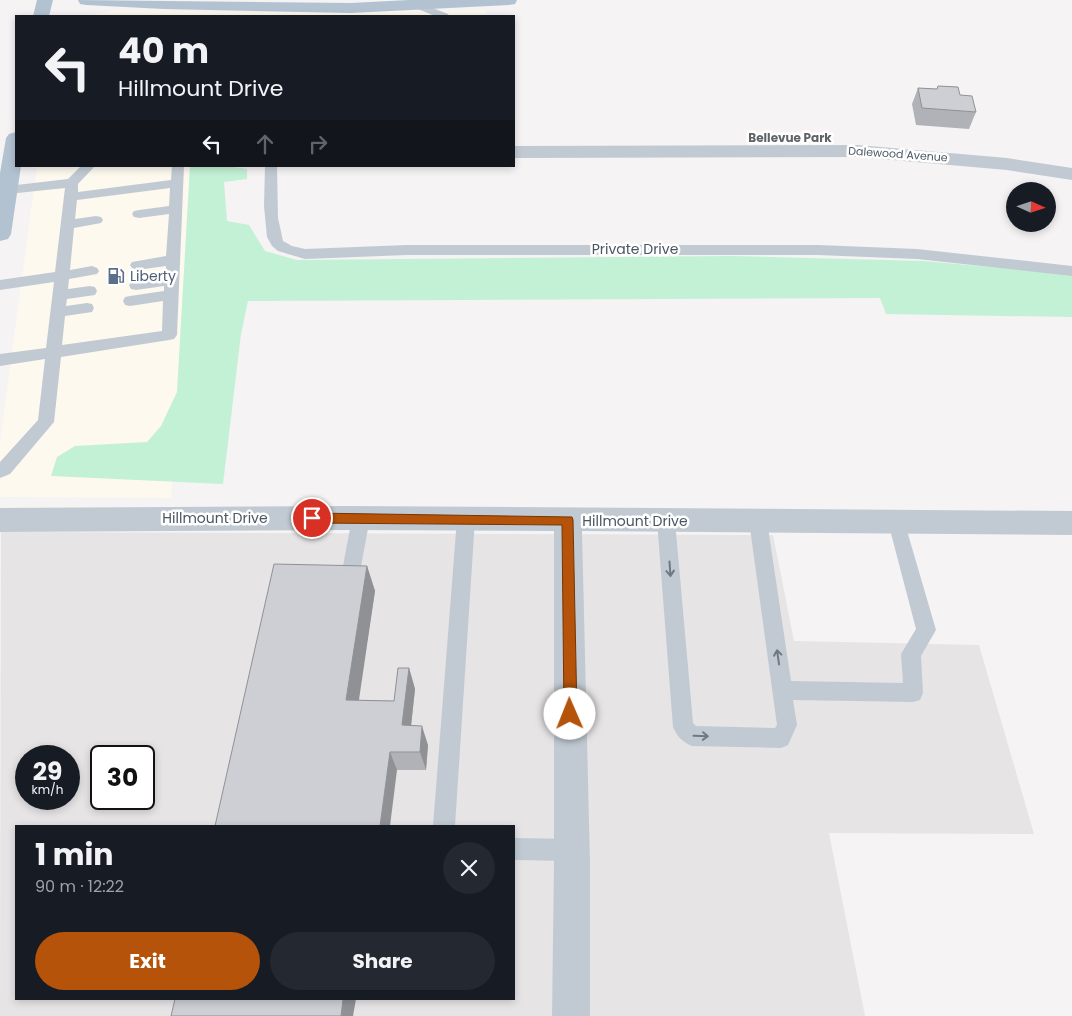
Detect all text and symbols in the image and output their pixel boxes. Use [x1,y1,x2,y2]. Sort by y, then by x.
text: 40 m [118,26,209,75]
icon: left [35,35,100,100]
text: Hillmount Drive [118,73,283,104]
district label: Bellevue Park [748,129,832,146]
icon: left [198,130,226,158]
icon: ahead [251,130,279,158]
icon: right [304,130,332,158]
street label: Dalewood Avenue [848,143,948,165]
north arrow [1006,182,1056,232]
map controls [1006,182,1056,232]
street label: Private Drive [592,239,679,259]
fuel station icon: Liberty [106,266,126,286]
place label: Liberty [130,266,176,286]
pin [291,497,333,539]
icon: arrive [298,504,326,532]
street label: Hillmount Drive [162,508,268,528]
street label: Hillmount Drive [582,511,688,531]
one-way arrow [665,561,675,577]
one-way arrow [773,650,783,666]
position arrow [543,687,595,739]
one-way arrow [692,732,708,741]
speed limit sign: 30 [90,745,155,810]
text: 29 [33,754,62,789]
text: km/h [32,781,63,798]
text: 1 min [35,833,113,876]
button: close [443,842,495,894]
text: 90 m · 12:22 [35,875,124,898]
button: Exit [35,932,260,990]
button: Share [270,932,495,990]

